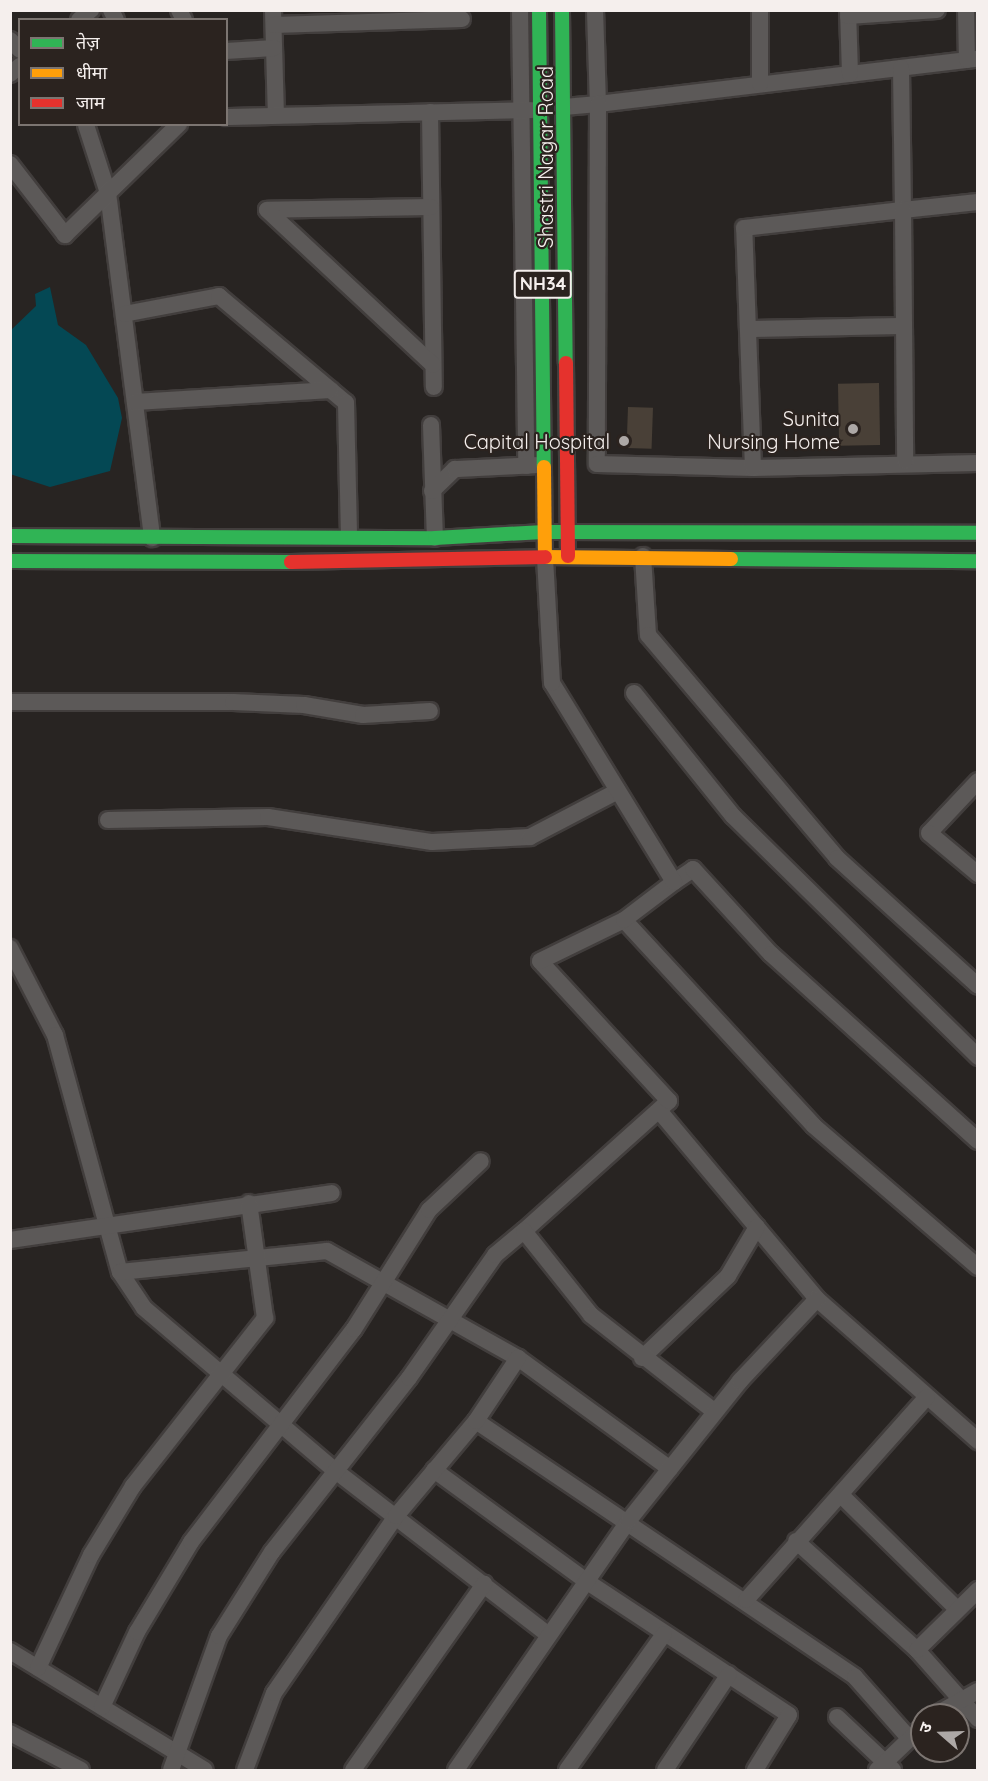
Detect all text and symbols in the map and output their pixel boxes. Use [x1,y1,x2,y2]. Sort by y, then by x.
legend [18,18,228,126]
text: तेज़ [76,31,100,54]
text: धीमा [76,61,107,84]
street label: Shastri Nagar Road [533,66,557,248]
text: जाम [76,91,105,114]
road number: NH34 [513,269,573,299]
place label: Sunita Nursing Home [707,406,840,453]
marker: Sunita Nursing Home [844,420,862,438]
place label: Capital Hospital [464,429,610,453]
marker: Capital Hospital [615,432,633,450]
north arrow [910,1703,970,1763]
text: उ [914,1720,936,1735]

